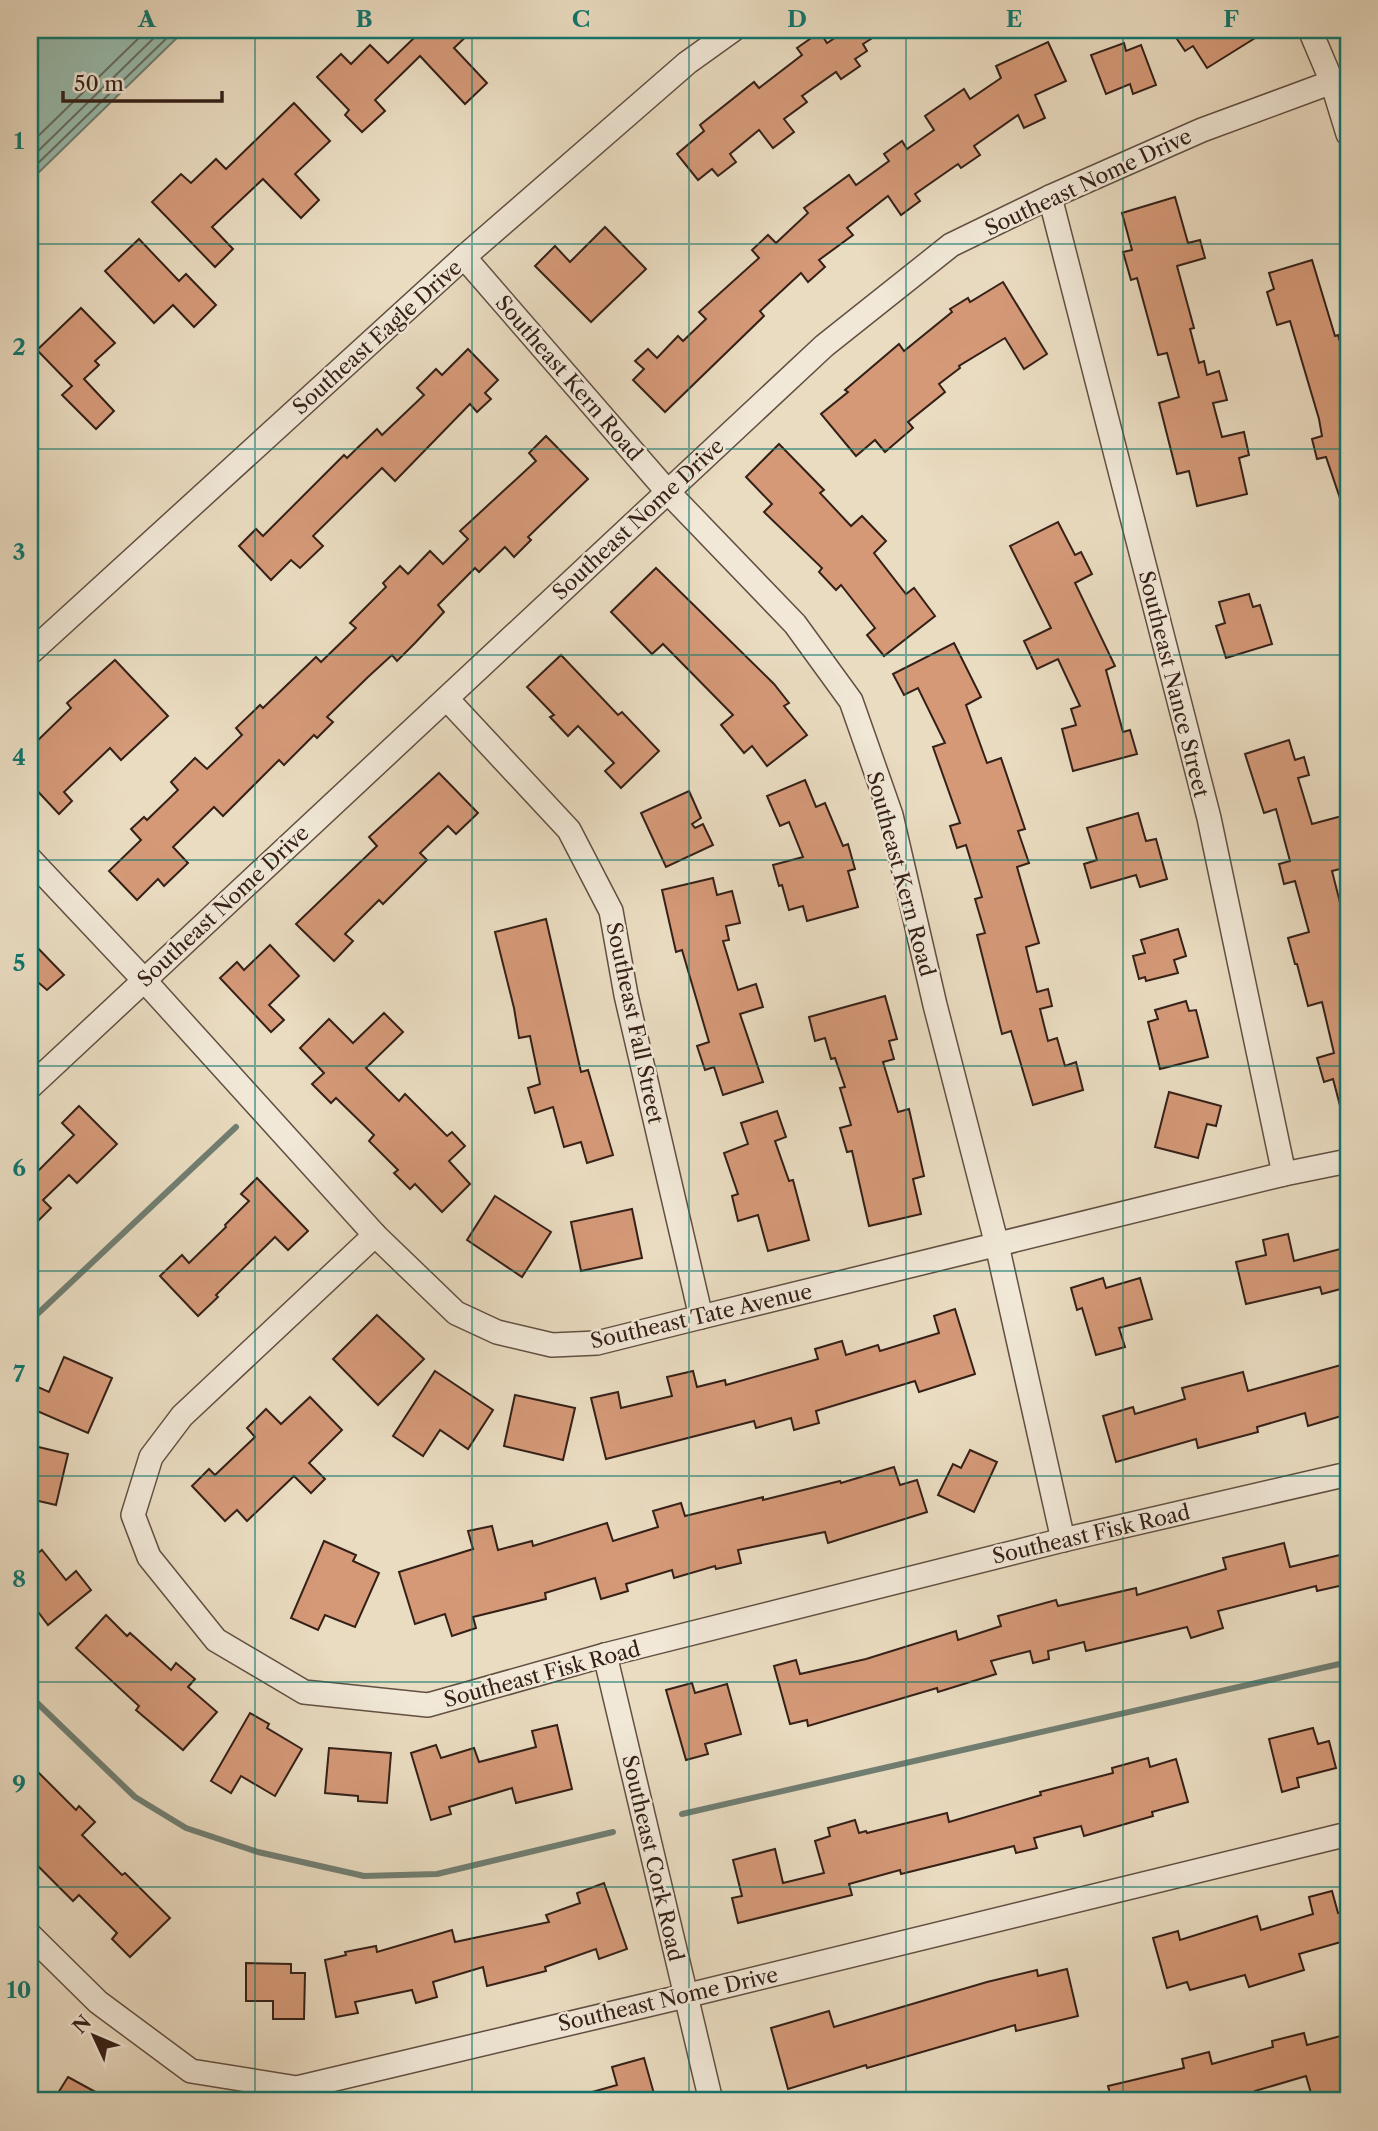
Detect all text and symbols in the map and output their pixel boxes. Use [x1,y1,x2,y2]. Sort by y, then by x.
text: A [137,5,157,33]
text: B [355,5,373,33]
text: C [572,5,590,33]
text: D [787,5,807,33]
text: E [1006,5,1022,33]
text: F [1223,5,1239,33]
scale bar [63,60,222,104]
text: 50 m [74,71,124,96]
street label: Southeast Nome Drive [981,123,1195,241]
text: 1 [14,127,25,155]
street label: Southeast Eagle Drive [287,255,467,419]
street label: Southeast Kern Road [490,290,648,466]
text: 2 [12,333,26,361]
street label: Southeast Nome Drive [547,433,729,605]
text: 3 [13,538,26,566]
street label: Southeast Nance Street [1134,568,1214,801]
text: 4 [12,743,26,771]
street label: Southeast Kern Road [862,769,940,979]
street label: Southeast Nome Drive [132,820,314,992]
street label: Southeast Fall Street [601,920,669,1127]
text: 5 [13,949,25,977]
text: 6 [12,1154,26,1182]
street label: Southeast Tate Avenue [588,1278,814,1354]
text: 7 [13,1360,25,1388]
street label: Southeast Fisk Road [990,1499,1193,1569]
text: 8 [12,1565,26,1593]
street label: Southeast Fisk Road [441,1636,643,1712]
street label: Southeast Cork Road [617,1752,689,1964]
text: 9 [12,1770,26,1798]
street label: Southeast Nome Drive [556,1962,780,2036]
text: 10 [7,1976,31,2004]
north arrow [60,2002,130,2072]
text: N [68,2011,96,2038]

